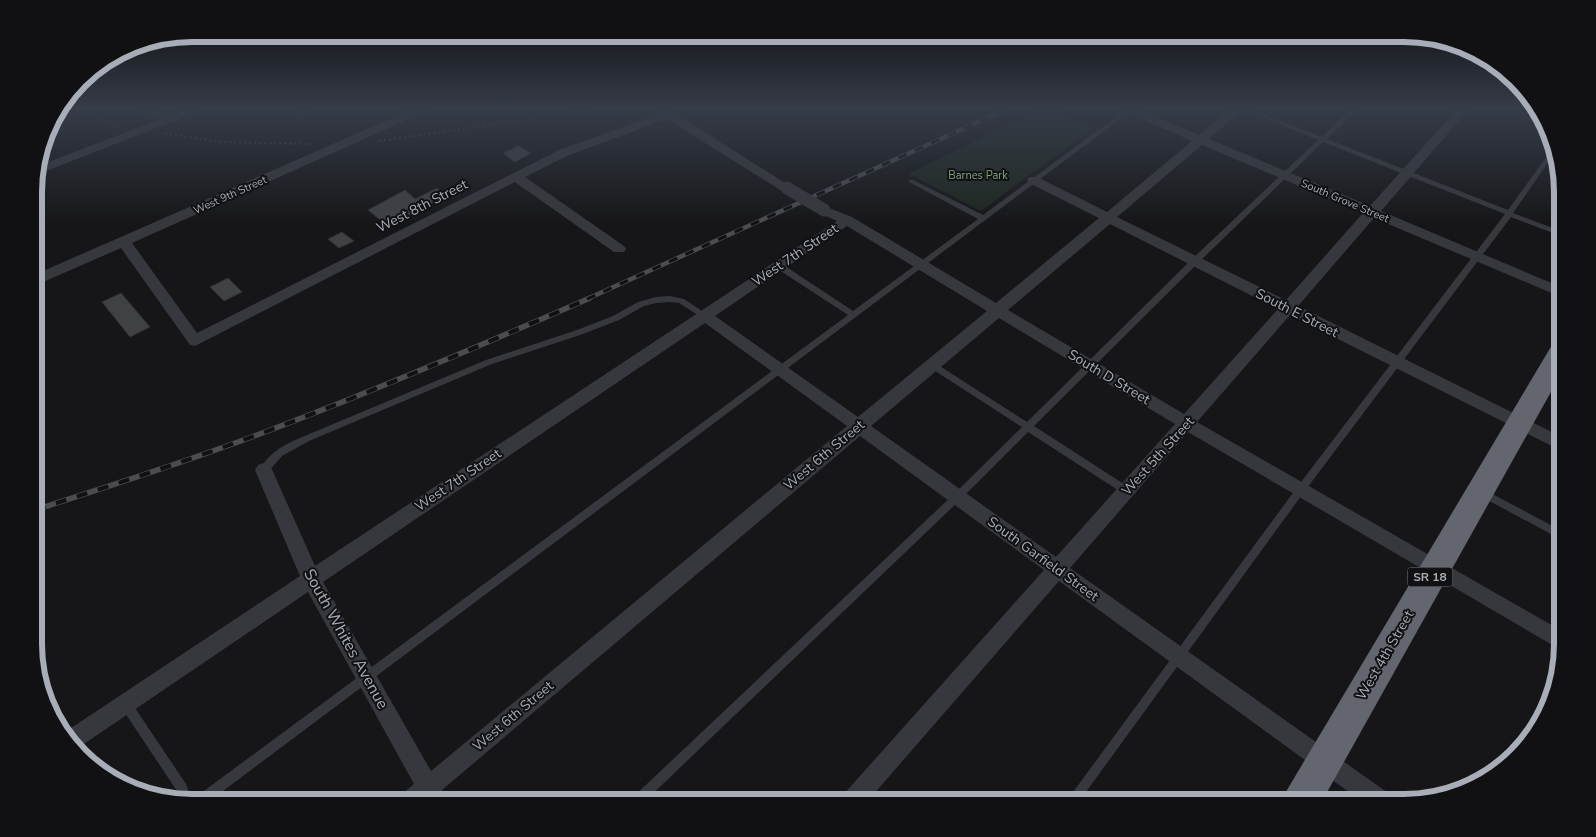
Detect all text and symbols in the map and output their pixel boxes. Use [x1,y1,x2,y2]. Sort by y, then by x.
park label: Barnes Park [948,168,1008,183]
street label: West 9th Street [191,172,269,218]
street label: West 8th Street [373,175,471,237]
street label: South Grove Street [1299,176,1391,226]
street label: West 7th Street [748,219,842,291]
street label: South E Street [1252,284,1342,342]
street label: South D Street [1064,345,1154,409]
street label: West 5th Street [1117,412,1199,500]
street label: West 6th Street [779,415,869,494]
street label: West 7th Street [411,444,505,516]
street label: South Garfield Street [984,512,1102,606]
street label: South Whites Avenue [298,565,394,713]
road number: SR 18 [1408,568,1452,586]
street label: West 4th Street [1352,607,1418,703]
street label: West 6th Street [468,676,558,755]

